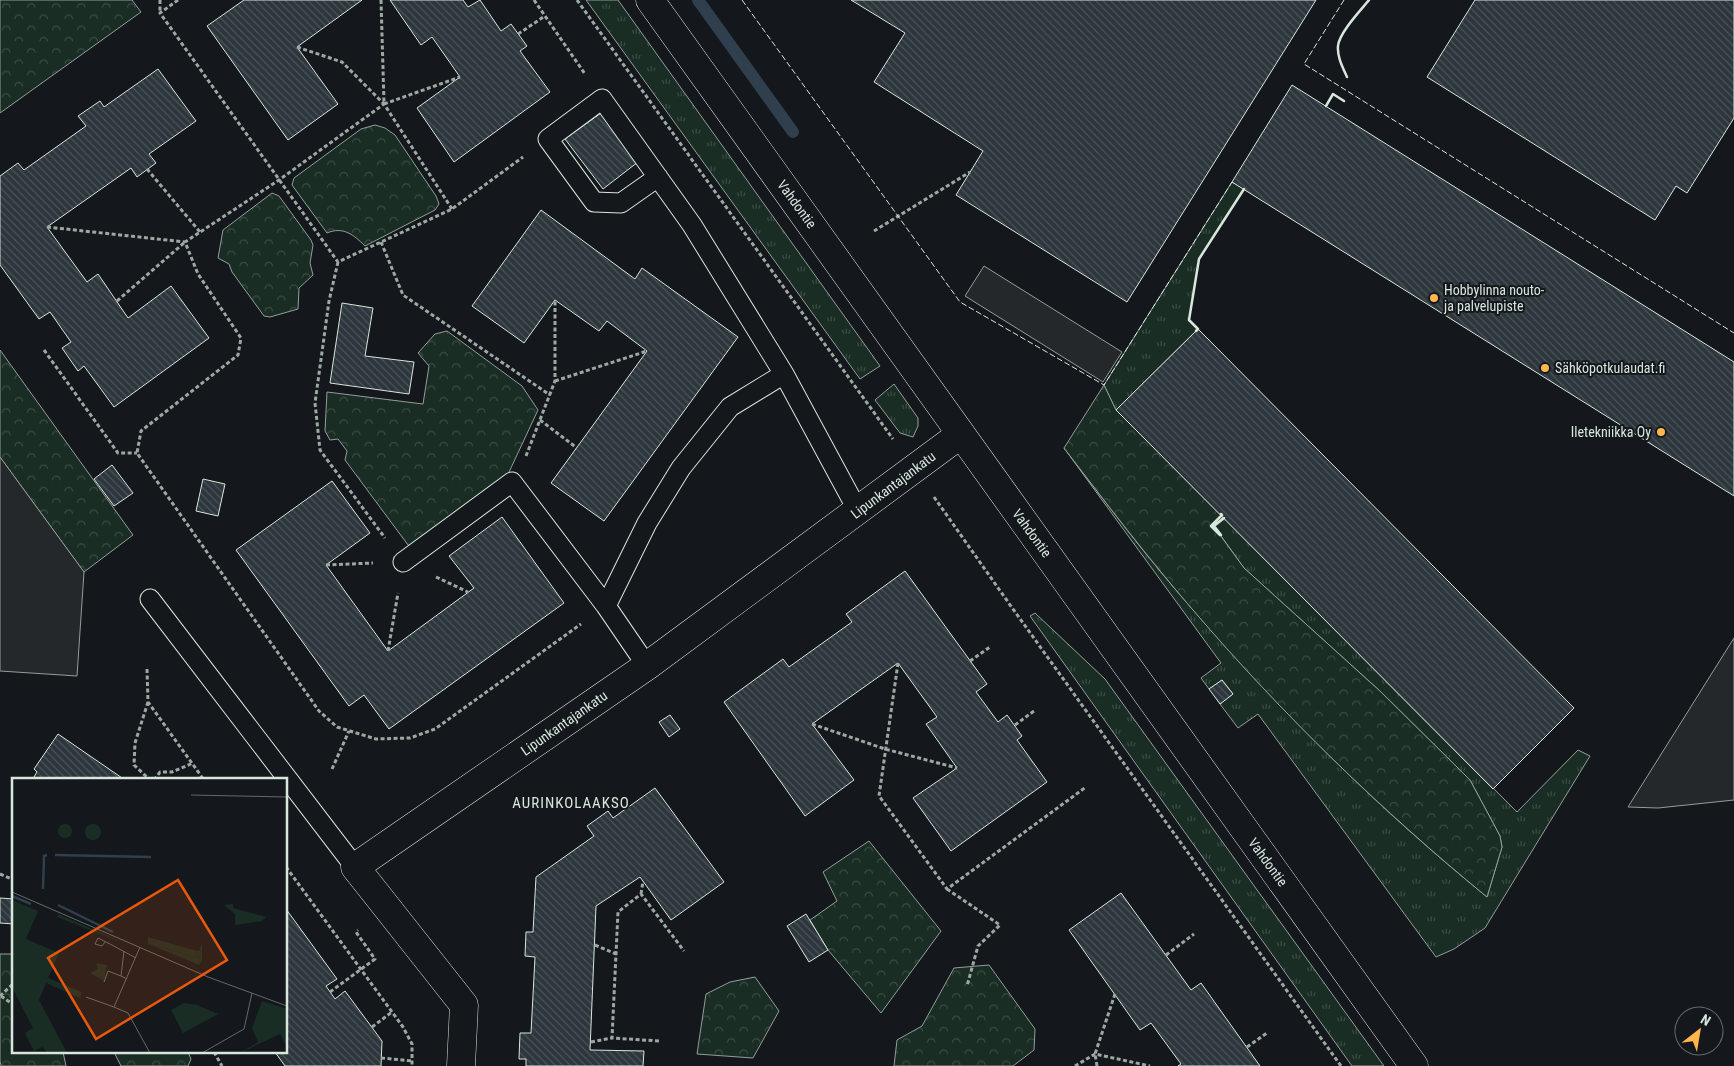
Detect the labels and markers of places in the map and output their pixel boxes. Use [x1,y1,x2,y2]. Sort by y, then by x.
place label: Hobbylinna nouto- ja palvelupiste [1443,282,1545,314]
marker: Hobbylinna nouto- ja palvelupiste [1428,292,1440,304]
place label: Sähköpotkulaudat.fi [1555,360,1665,376]
marker: Sähköpotkulaudat.fi [1539,362,1551,374]
place label: Iletekniikka Oy [1571,424,1651,440]
marker: Iletekniikka Oy [1655,426,1667,438]

